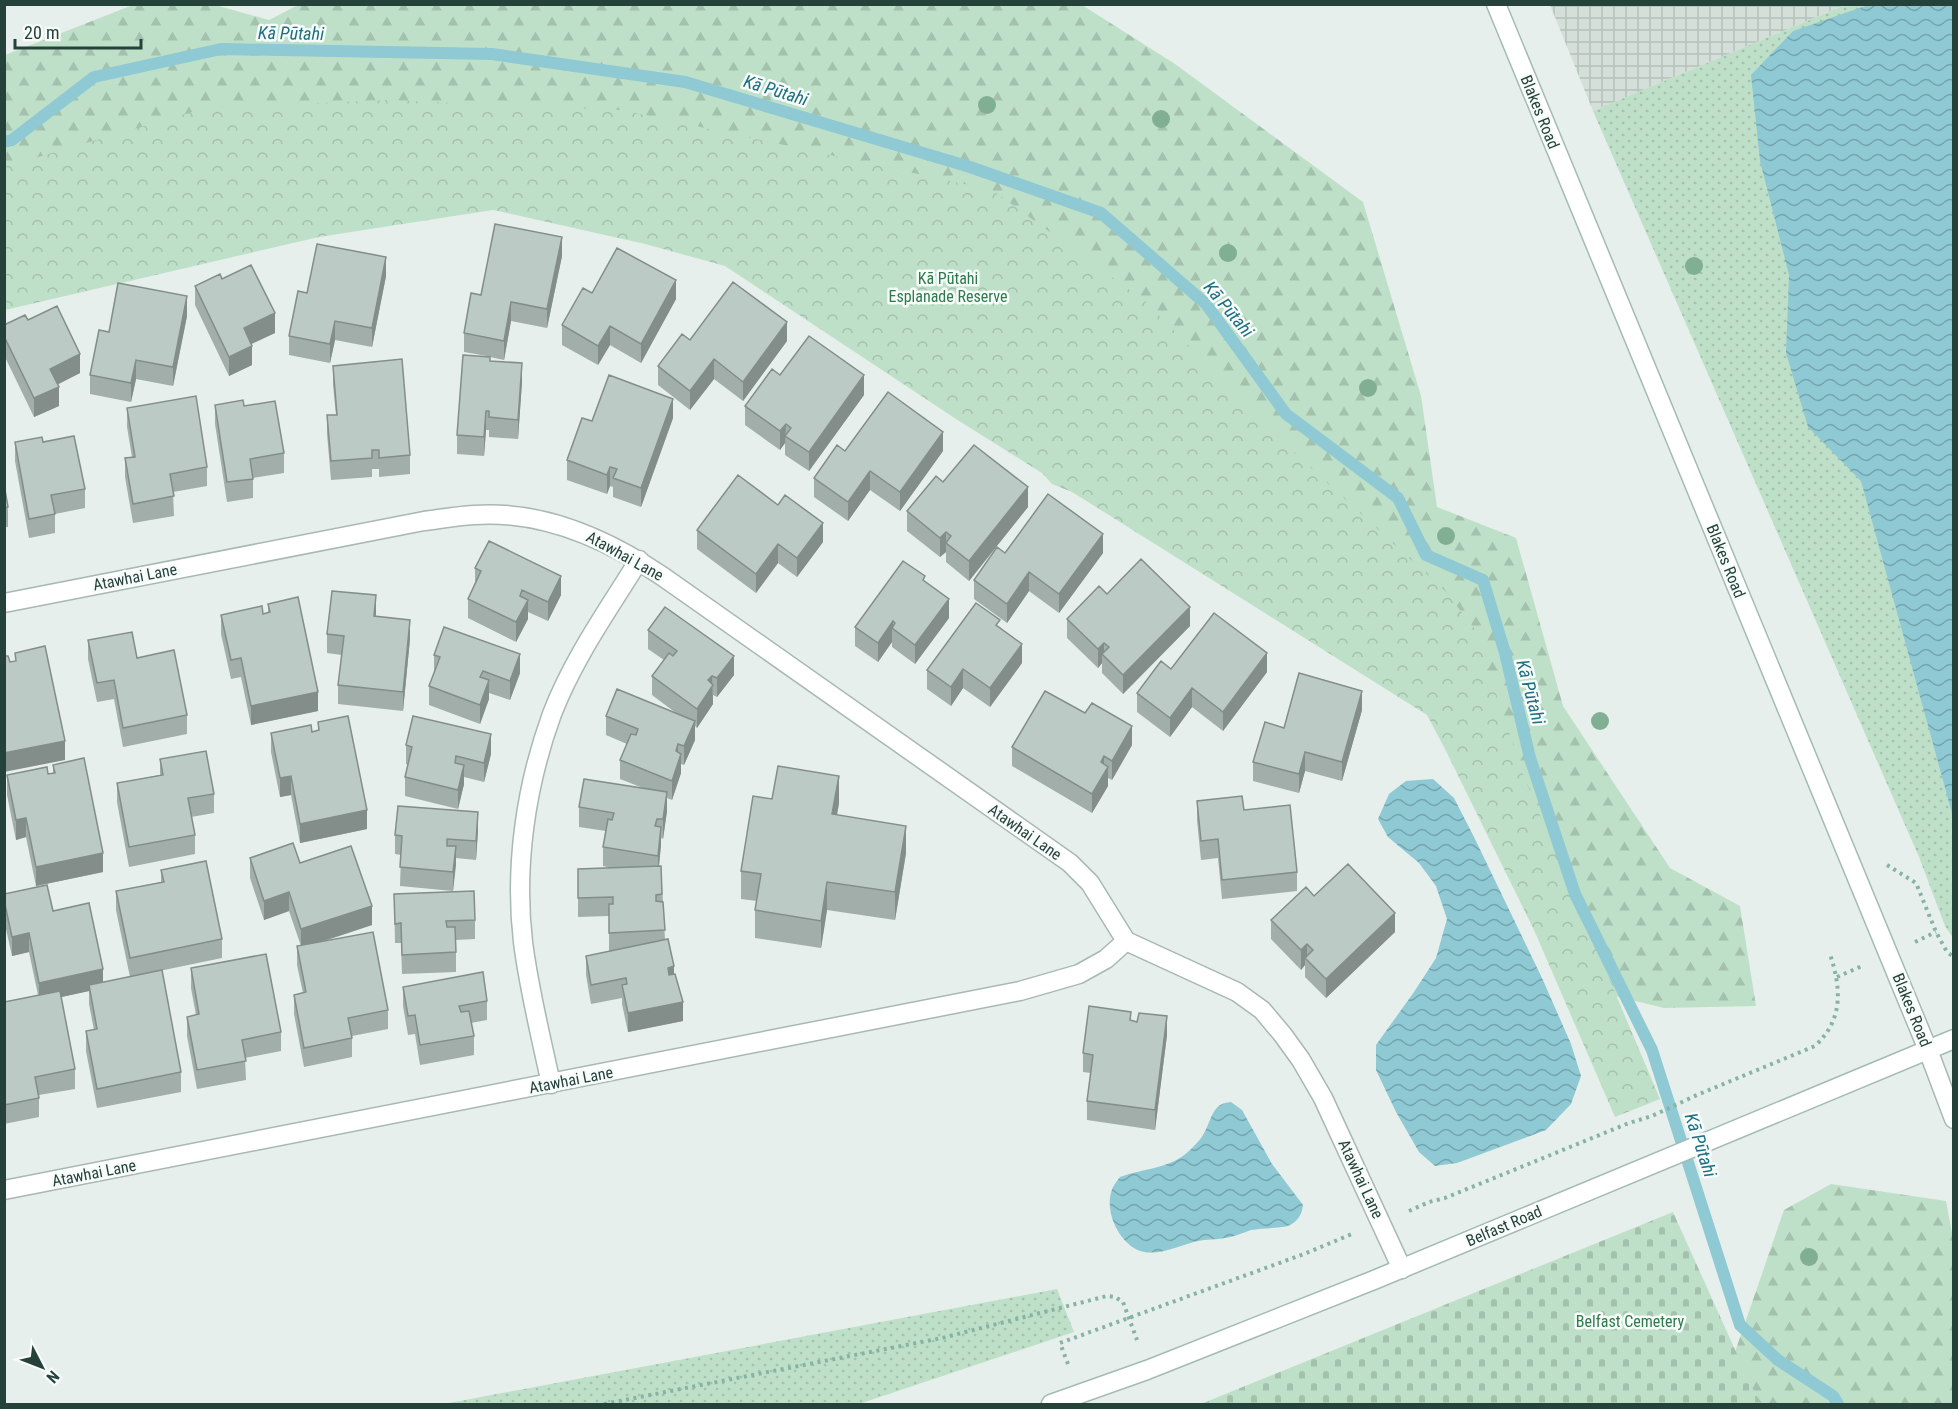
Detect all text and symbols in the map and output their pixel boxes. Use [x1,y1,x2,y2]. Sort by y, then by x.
scale bar [15,12,141,50]
text: 20 m [24,22,59,43]
water label: Kā Pūtahi [258,22,325,44]
water label: Kā Pūtahi [741,70,812,110]
street label: Blakes Road [1517,72,1563,152]
park label: Kā Pūtahi Esplanade Reserve [888,269,1008,306]
water label: Kā Pūtahi [1200,277,1259,342]
street label: Blakes Road [1703,521,1749,601]
street label: Atawhai Lane [583,527,667,585]
street label: Atawhai Lane [91,560,179,594]
water label: Kā Pūtahi [1512,657,1550,728]
street label: Atawhai Lane [985,800,1065,864]
street label: Blakes Road [1889,970,1935,1050]
street label: Atawhai Lane [527,1063,615,1097]
water label: Kā Pūtahi [1681,1110,1721,1181]
street label: Atawhai Lane [1334,1136,1388,1222]
street label: Atawhai Lane [50,1156,138,1190]
street label: Belfast Road [1463,1202,1545,1250]
park label: Belfast Cemetery [1576,1312,1685,1331]
north arrow [12,1337,72,1397]
text: N [42,1367,63,1387]

